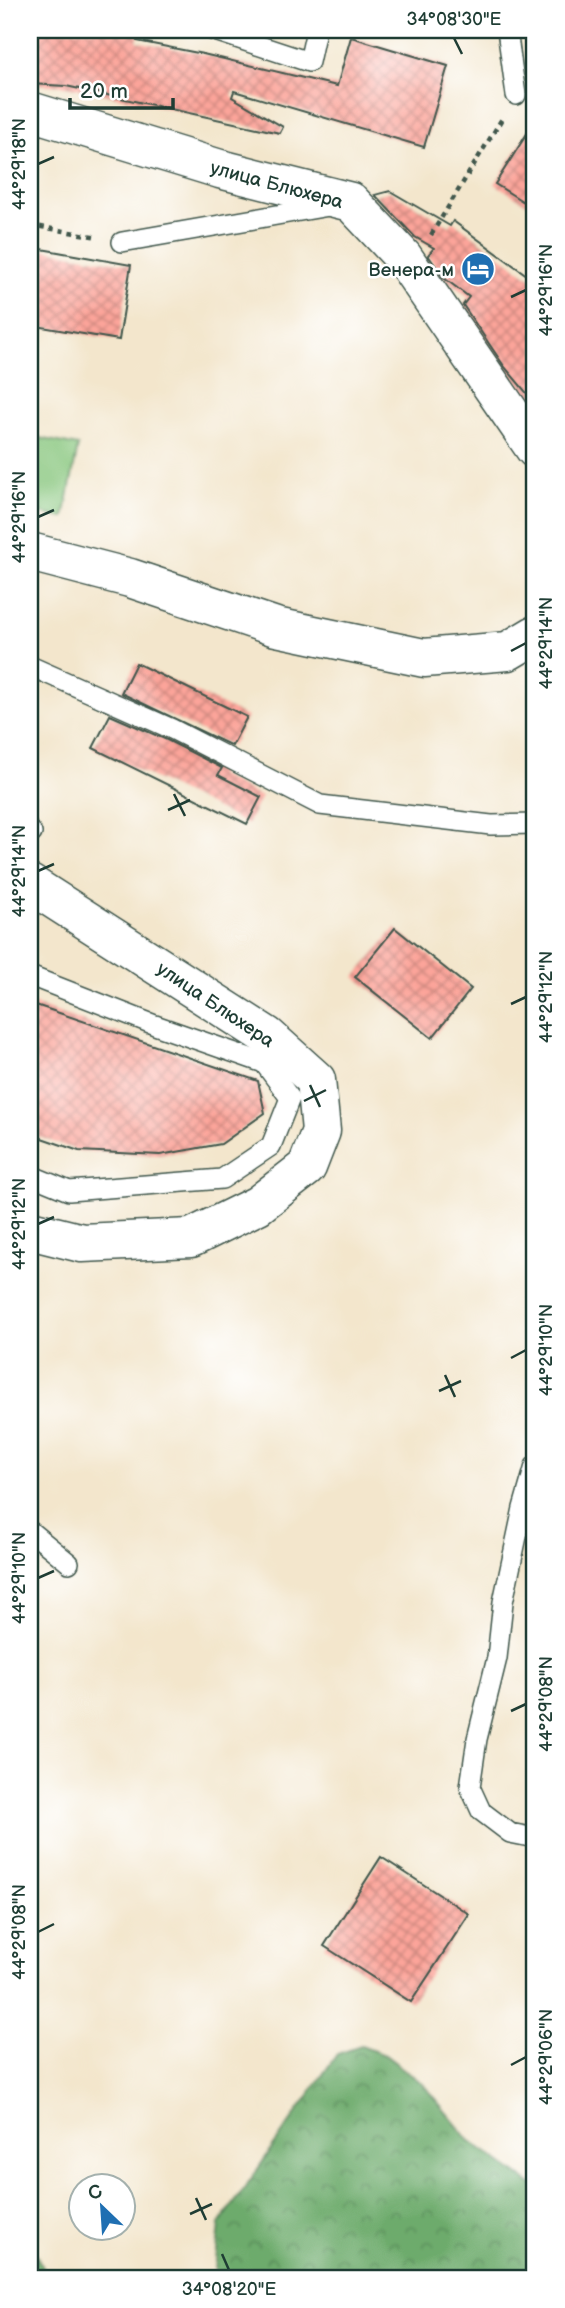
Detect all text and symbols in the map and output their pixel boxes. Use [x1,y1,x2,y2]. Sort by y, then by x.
text: 34°08'30"E [407,9,502,30]
scale bar [70,66,173,110]
text: 20 m [80,79,128,104]
text: 44°29'18"N [9,118,30,210]
street label: улица Блюхера [208,157,346,214]
text: 44°29'16"N [536,244,557,336]
hotel icon: Венера-м [459,250,497,288]
place label: Венера-м [369,259,454,282]
text: 44°29'16"N [9,471,30,563]
text: 44°29'14"N [536,597,557,689]
text: 44°29'14"N [9,825,30,917]
text: 44°29'12"N [536,951,557,1043]
street label: улица Блюхера [152,957,278,1053]
text: 44°29'12"N [9,1178,30,1270]
text: 44°29'10"N [536,1304,557,1396]
text: 44°29'10"N [9,1532,30,1624]
text: 44°29'08"N [536,1656,557,1752]
text: 44°29'08"N [9,1884,30,1980]
text: 44°29'06"N [536,2009,557,2105]
north arrow [66,2172,136,2242]
text: С [85,2180,106,2206]
text: 34°08'20"E [182,2279,276,2300]

